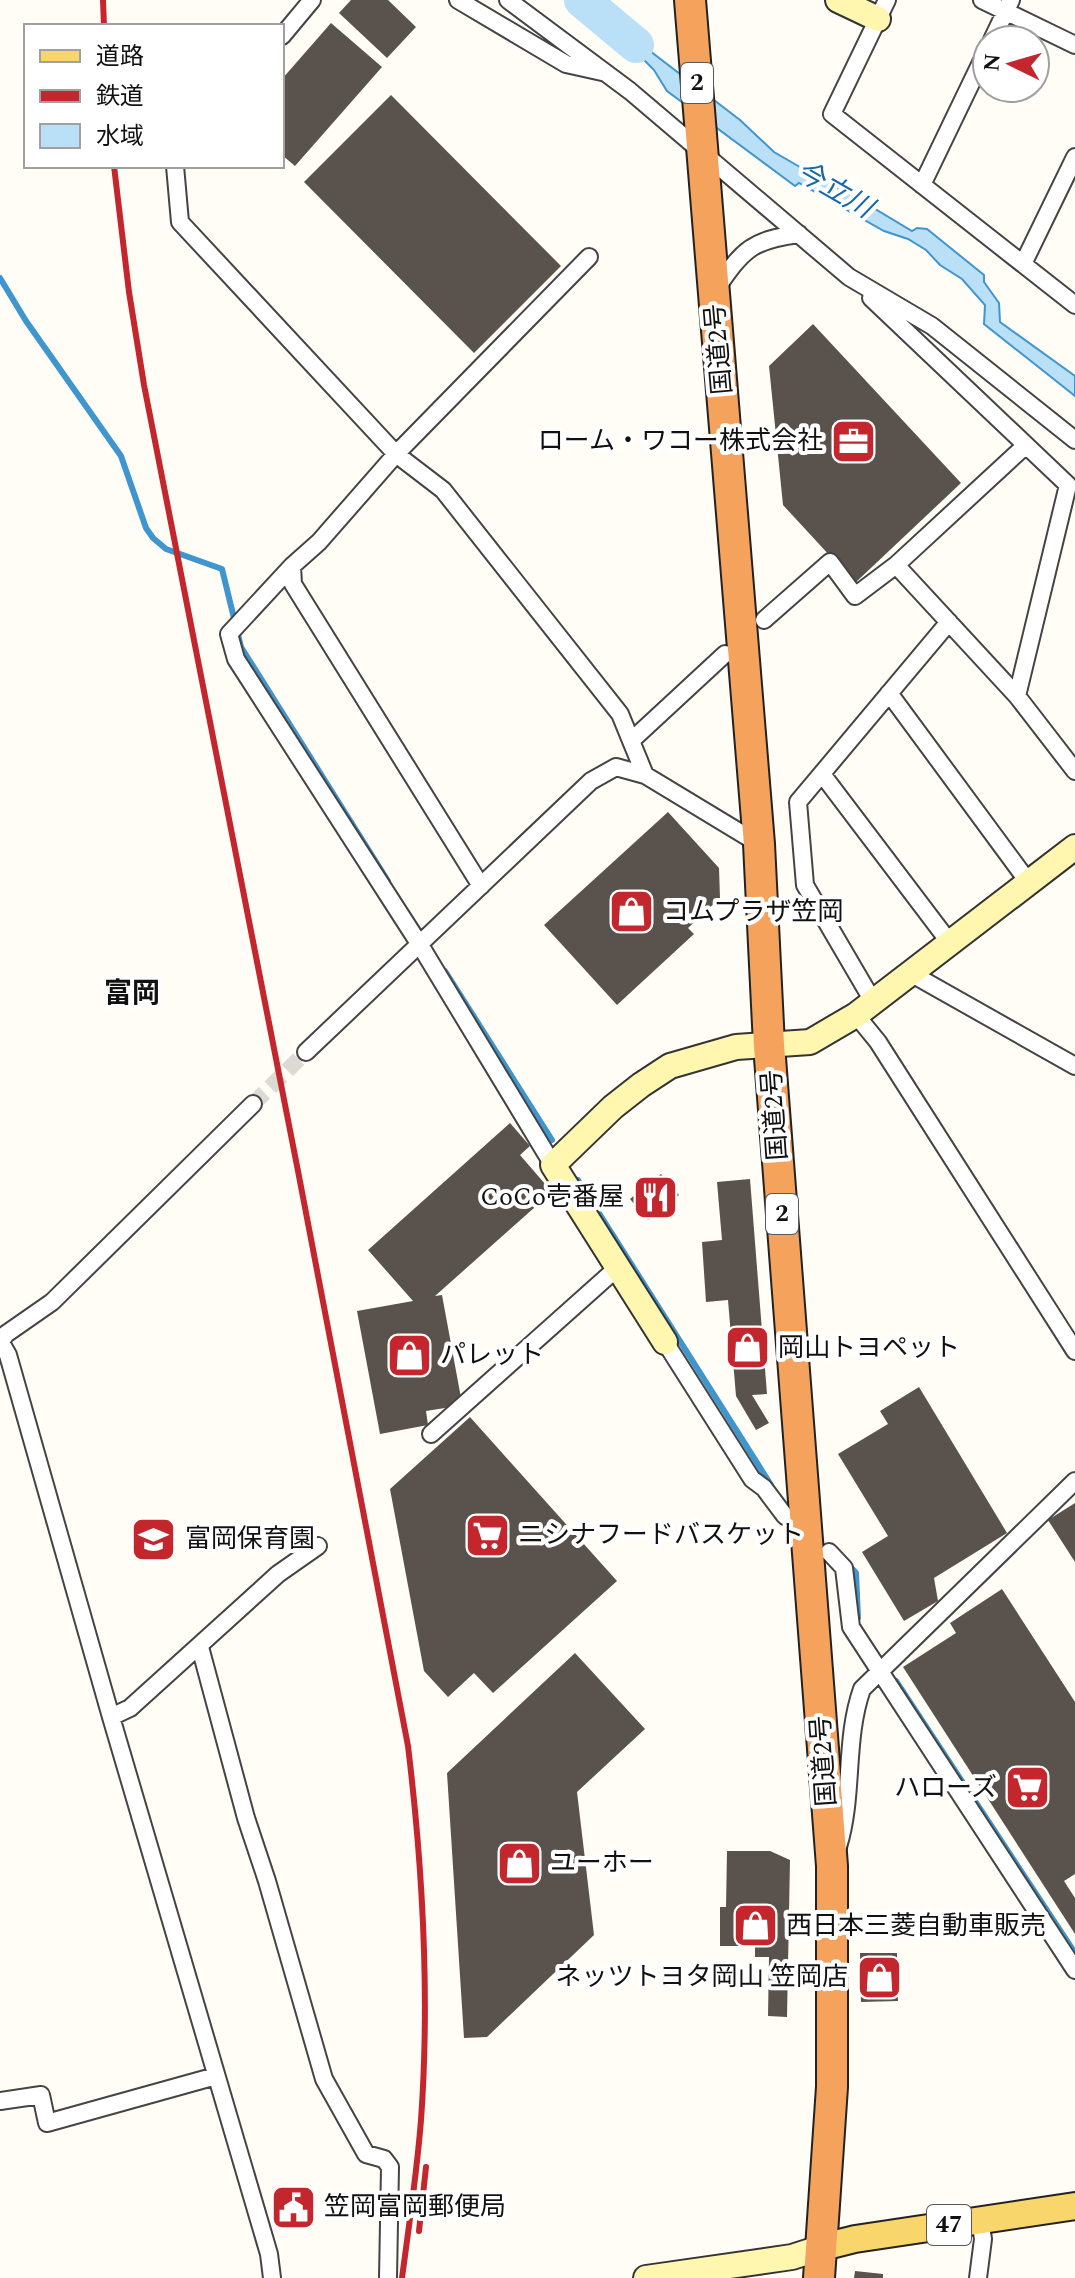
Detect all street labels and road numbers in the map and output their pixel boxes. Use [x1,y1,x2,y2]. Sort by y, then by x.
road number: 2 [681,63,713,103]
street label: 国道2号 [695,302,743,396]
street label: 国道2号 [752,1068,798,1162]
road number: 2 [766,1194,798,1234]
street label: 国道2号 [801,1714,847,1808]
road number: 47 [927,2205,971,2245]

